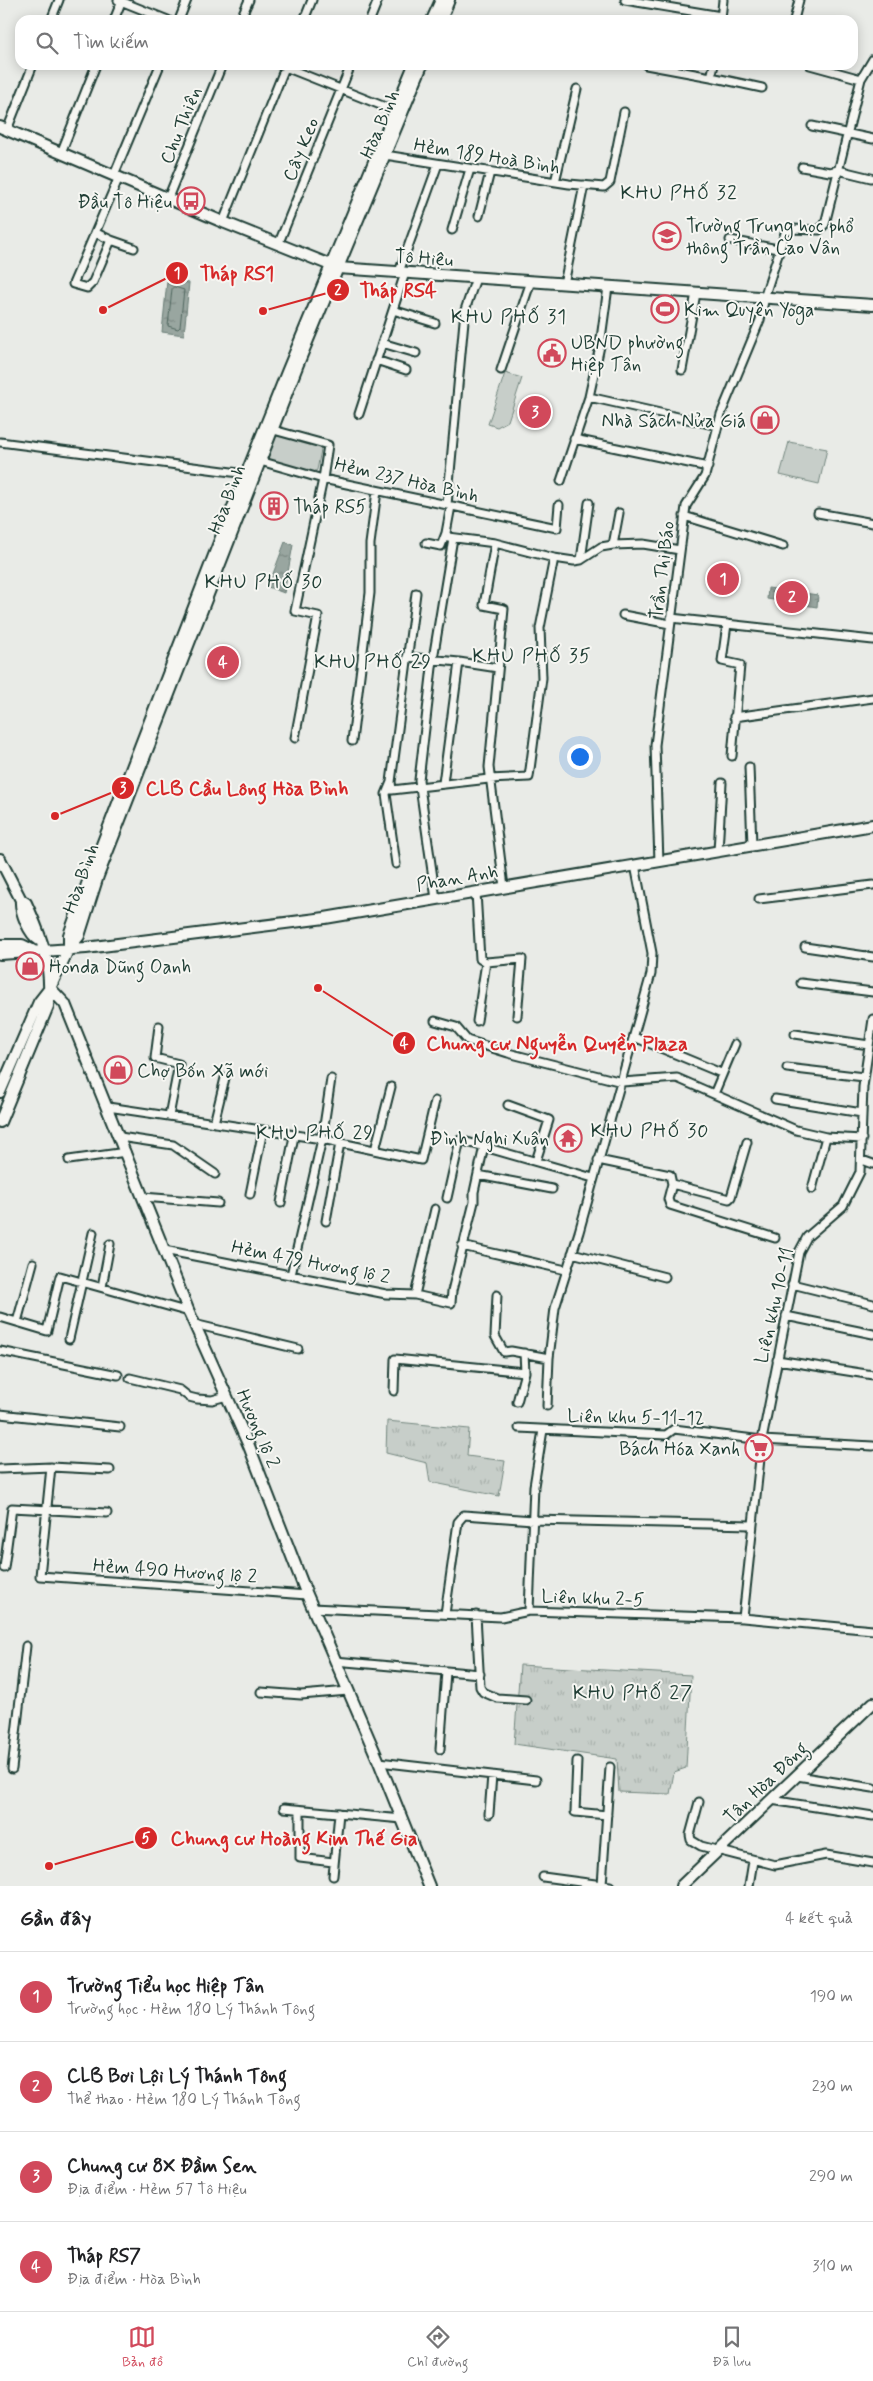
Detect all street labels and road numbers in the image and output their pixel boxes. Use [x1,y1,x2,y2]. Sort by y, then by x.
street label: Chu Thiên [155,83,208,168]
street label: Hòa Bình [355,86,406,163]
street label: Cây Keo [277,114,326,185]
street label: Hẻm 189 Hoà Bình [412,133,562,180]
street label: Tô Hiệu [394,244,454,273]
street label: Hẻm 237 Hòa Bình [332,452,481,509]
street label: Hòa Bình [203,461,252,538]
street label: Trần Thị Báo [644,520,681,621]
street label: Hòa Bình [57,840,106,917]
street label: Phan Anh [414,859,500,898]
street label: Hẻm 479 Hương lộ 2 [229,1235,392,1293]
street label: Liên khu 10-11 [749,1245,800,1366]
street label: Hương lộ 2 [227,1385,285,1473]
street label: Liên khu 5-11-12 [567,1404,705,1431]
street label: Hẻm 490 Hương lộ 2 [92,1553,258,1593]
street label: Liên khu 2-5 [541,1584,645,1613]
street label: Tân Hòa Đông [718,1736,816,1832]

